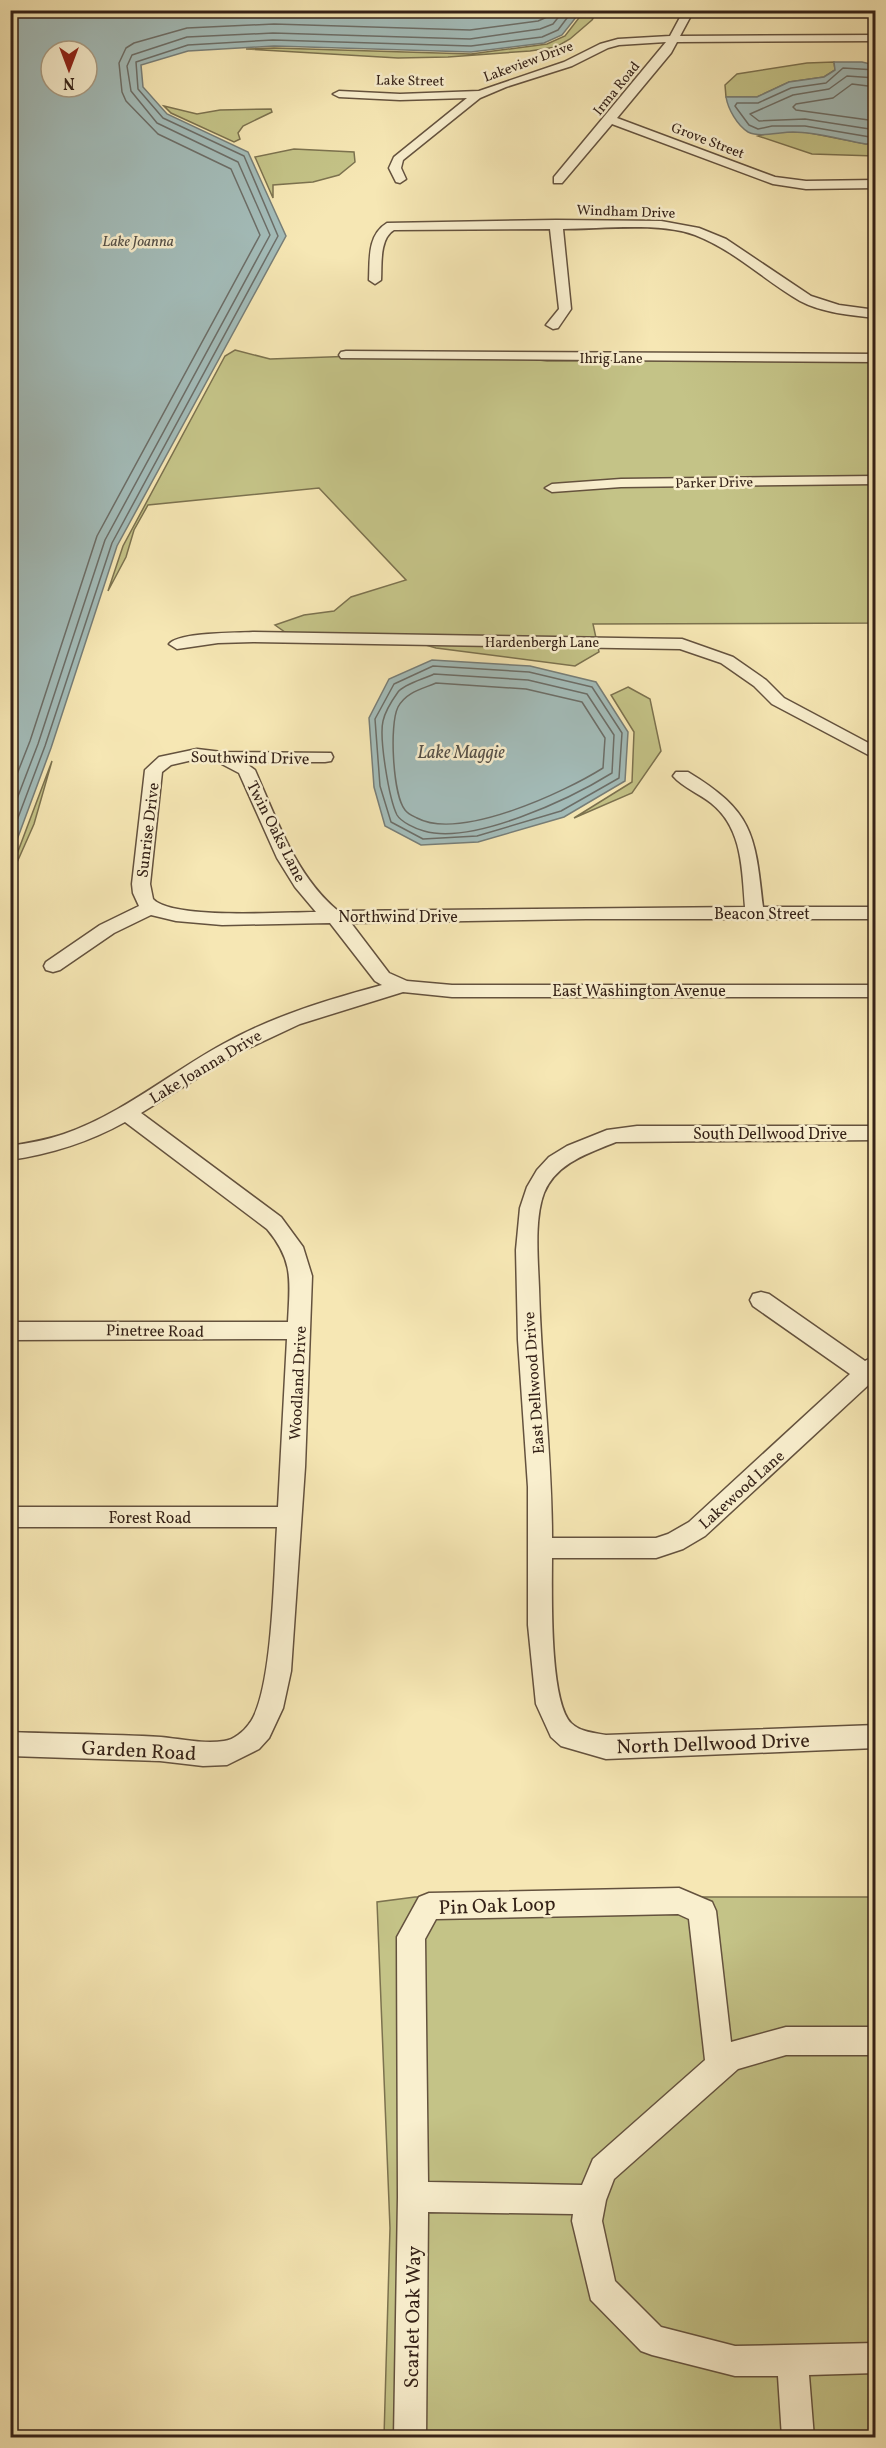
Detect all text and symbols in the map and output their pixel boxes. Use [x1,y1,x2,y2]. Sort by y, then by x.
street label: Lakeview Drive [481,37,576,87]
north arrow [39,39,99,99]
street label: Irma Road [589,58,645,120]
text: N [63,71,75,93]
street label: Lake Street [376,71,444,92]
street label: Grove Street [668,119,747,164]
street label: Windham Drive [576,201,676,224]
water label: Lake Joanna [102,232,174,253]
street label: Ihrig Lane [579,350,643,369]
street label: Parker Drive [675,473,753,494]
street label: Hardenbergh Lane [485,634,600,653]
water label: Lake Maggie [417,741,505,766]
street label: Southwind Drive [190,747,310,771]
street label: Twin Oaks Lane [240,777,310,886]
street label: Sunrise Drive [132,781,166,879]
street label: Beacon Street [714,904,810,926]
street label: Northwind Drive [338,907,458,929]
street label: East Washington Avenue [552,981,726,1003]
street label: Lake Joanna Drive [146,1026,266,1110]
street label: South Dellwood Drive [693,1124,847,1146]
street label: East Dellwood Drive [519,1311,551,1455]
street label: Pinetree Road [106,1320,204,1344]
street label: Woodland Drive [285,1325,313,1441]
street label: Lakewood Lane [695,1446,790,1535]
street label: Forest Road [109,1508,191,1530]
street label: North Dellwood Drive [616,1728,810,1762]
street label: Garden Road [81,1735,197,1769]
street label: Pin Oak Loop [438,1891,556,1923]
street label: Scarlet Oak Way [399,2245,429,2389]

